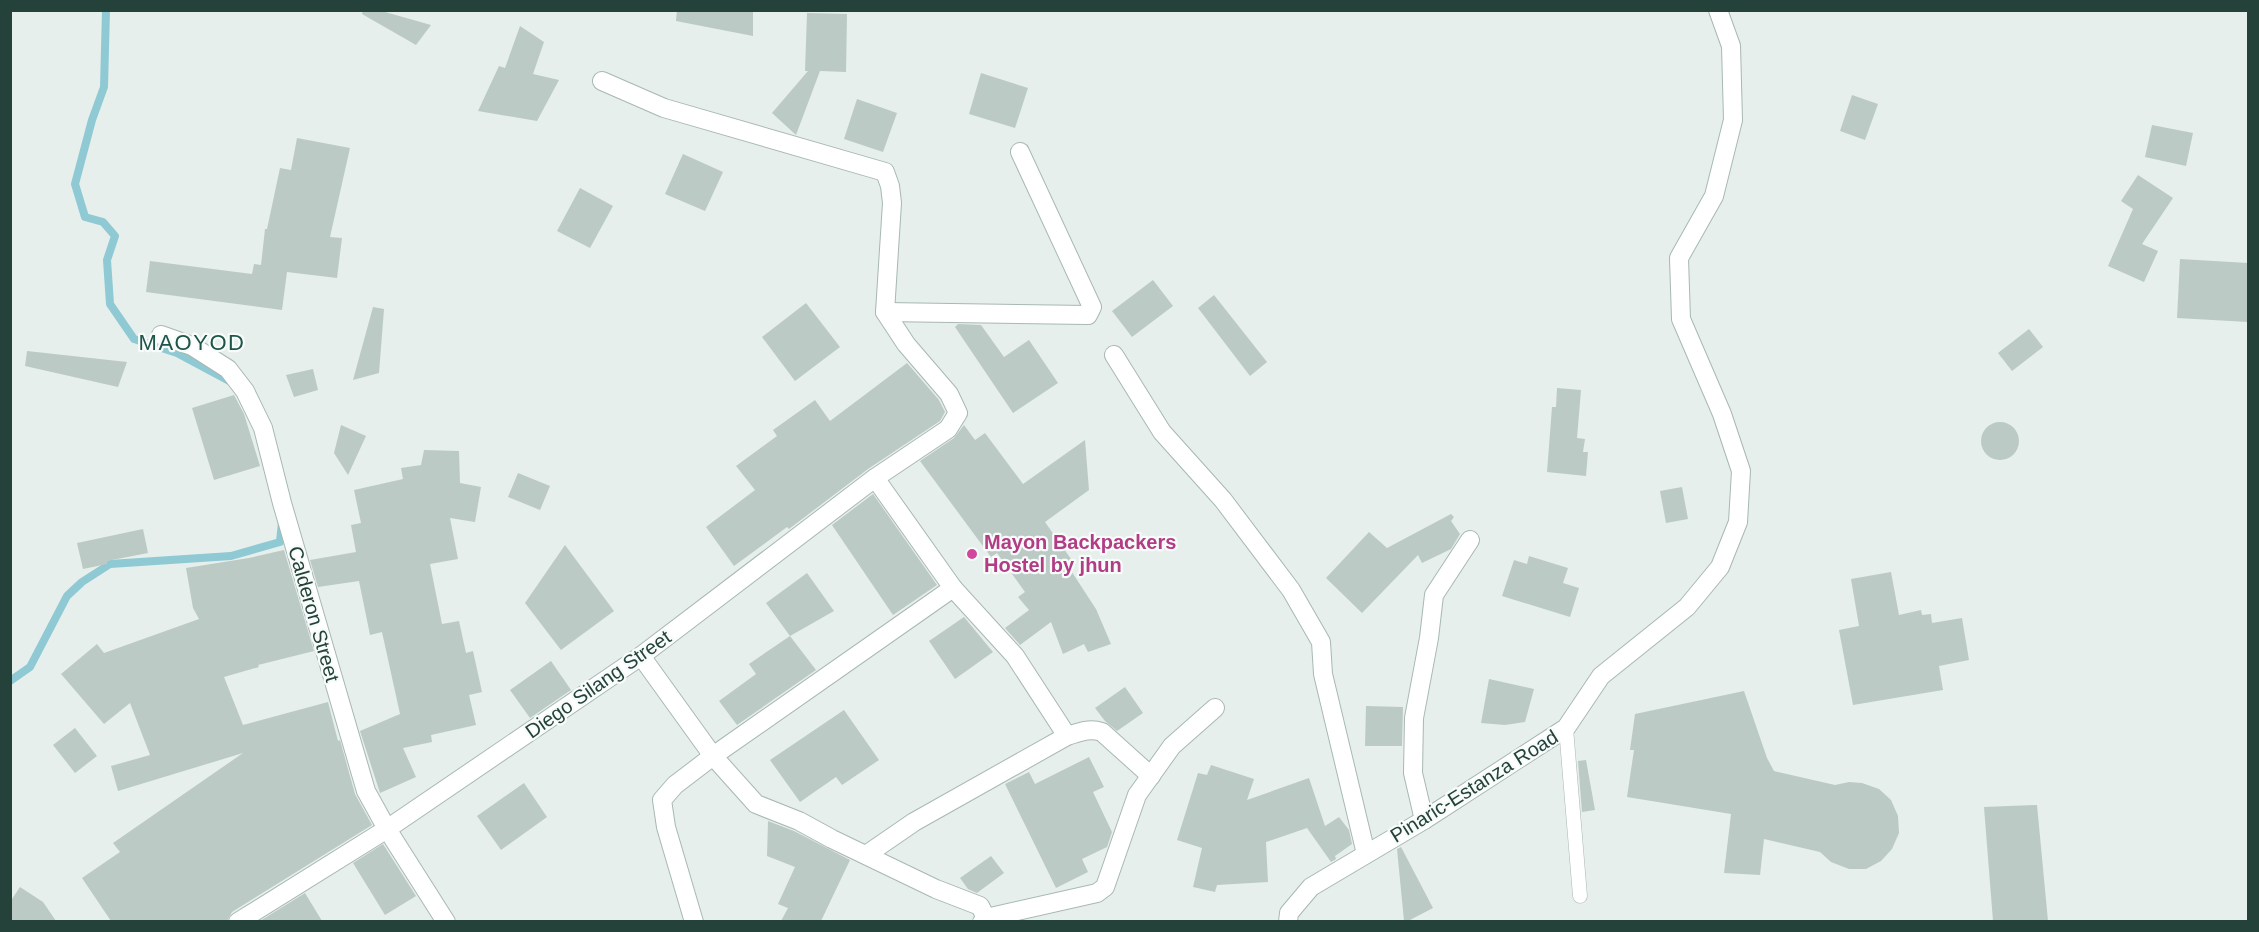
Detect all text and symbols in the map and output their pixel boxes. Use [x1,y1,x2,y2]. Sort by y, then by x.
district label: MAOYOD [139,330,245,355]
place label: Mayon Backpackers Hostel by jhun [984,531,1176,576]
street label: Calderon Street [284,544,344,685]
marker: Mayon Backpackers Hostel by jhun [965,547,979,561]
street label: Diego Silang Street [521,625,675,742]
street label: Pinaric-Estanza Road [1386,725,1562,847]

